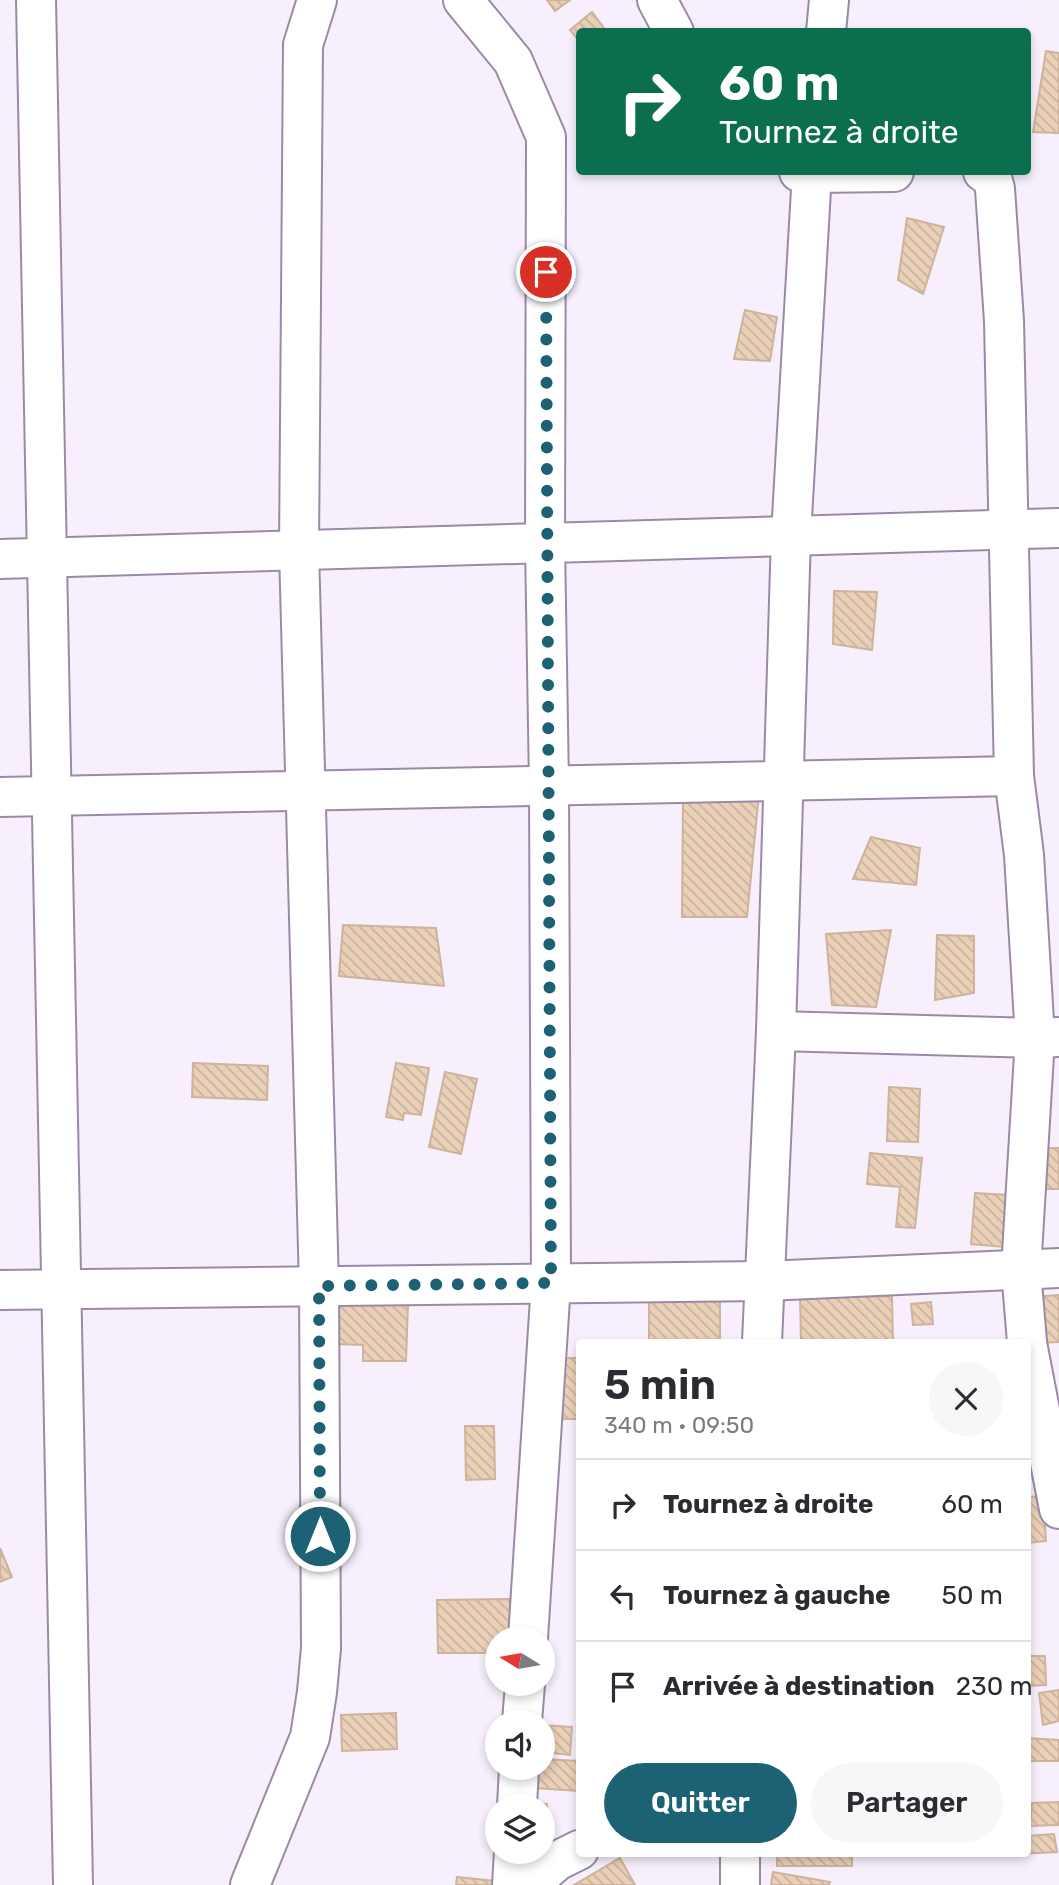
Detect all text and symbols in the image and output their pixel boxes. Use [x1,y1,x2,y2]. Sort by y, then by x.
text: 60 m [719,54,840,112]
icon: right [604,56,695,147]
text: Tournez à droite [719,113,959,151]
pin [516,242,576,302]
icon: arrive [527,253,565,291]
text: 5 min [604,1360,716,1410]
button: close [929,1362,1003,1436]
text: 340 m · 09:50 [604,1411,754,1439]
icon: right [604,1486,642,1524]
text: Tournez à droite [663,1489,873,1520]
text: 60 m [941,1489,1003,1520]
position arrow [283,1499,357,1573]
icon: left [604,1577,642,1615]
text: Tournez à gauche [663,1580,891,1611]
text: 50 m [942,1580,1003,1611]
north arrow [485,1626,555,1696]
map controls [485,1626,555,1864]
icon: arrive [604,1668,642,1706]
text: Arrivée à destination [663,1671,935,1702]
text: 230 m [956,1671,1033,1702]
button: sound [485,1710,555,1780]
button: Quitter [604,1763,797,1843]
button: Partager [811,1763,1003,1843]
button: layers [485,1794,555,1864]

